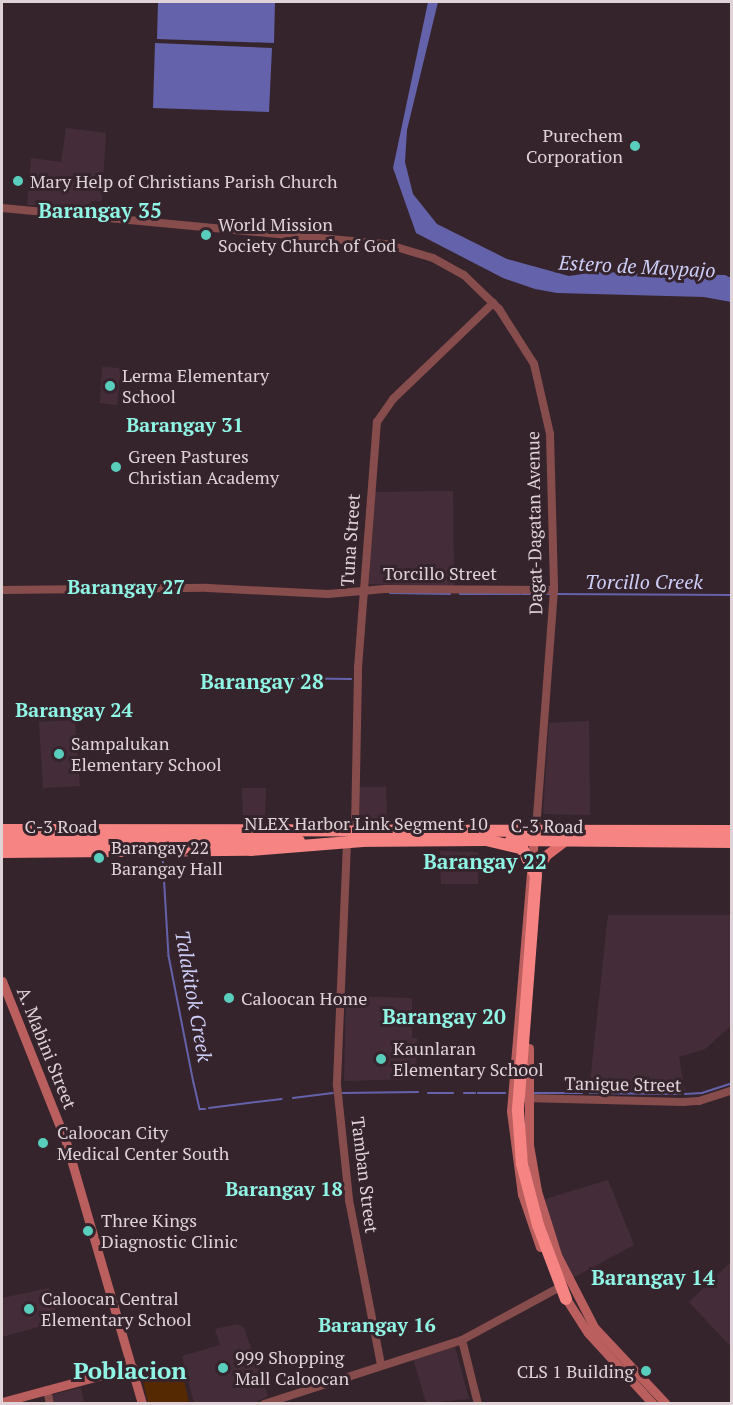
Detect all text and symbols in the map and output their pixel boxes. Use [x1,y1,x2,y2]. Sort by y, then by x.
place label: Purechem Corporation [526,125,623,168]
marker: Purechem Corporation [628,139,642,153]
place label: Mary Help of Christians Parish Church [30,170,338,192]
marker: Mary Help of Christians Parish Church [11,174,25,188]
district label: Barangay 35 [38,197,162,223]
place label: World Mission Society Church of God [218,214,396,256]
marker: World Mission Society Church of God [199,228,213,242]
water label: Estero de Maypajo [558,250,716,282]
place label: Lerma Elementary School [122,365,269,407]
marker: Lerma Elementary School [103,379,117,393]
district label: Barangay 31 [126,412,244,436]
street label: Dagat-Dagatan Avenue [522,431,546,615]
place label: Green Pastures Christian Academy [128,446,279,488]
marker: Green Pastures Christian Academy [109,460,123,474]
street label: Tuna Street [336,493,364,587]
street label: Torcillo Street [383,562,497,584]
water label: Torcillo Creek [585,569,703,593]
district label: Barangay 27 [67,574,185,598]
district label: Barangay 28 [200,668,324,694]
district label: Barangay 24 [15,697,133,721]
place label: Sampalukan Elementary School [71,733,222,776]
marker: Sampalukan Elementary School [52,747,66,761]
street label: NLEX Harbor Link Segment 10 [244,812,488,834]
street label: C-3 Road [25,815,97,837]
street label: C-3 Road [510,815,584,837]
place label: Barangay 22 Barangay Hall [111,837,223,880]
district label: Barangay 22 [423,848,547,874]
marker: Barangay 22 Barangay Hall [92,851,106,865]
water label: Talakitok Creek [171,928,217,1064]
street label: A. Mabini Street [13,984,81,1112]
place label: Caloocan Home [241,987,367,1009]
marker: Caloocan Home [222,991,236,1005]
district label: Barangay 20 [382,1003,506,1029]
place label: Kaunlaran Elementary School [393,1038,544,1080]
marker: Kaunlaran Elementary School [374,1052,388,1066]
street label: Tanigue Street [564,1072,682,1096]
street label: Tamban Street [347,1116,383,1234]
place label: Caloocan City Medical Center South [57,1122,229,1164]
marker: Caloocan City Medical Center South [34,1134,52,1152]
district label: Barangay 18 [225,1176,343,1200]
place label: Three Kings Diagnostic Clinic [101,1210,238,1252]
marker: Three Kings Diagnostic Clinic [79,1222,97,1240]
district label: Barangay 14 [591,1264,715,1290]
place label: Caloocan Central Elementary School [41,1288,192,1330]
marker: Caloocan Central Elementary School [22,1302,36,1316]
district label: Barangay 16 [318,1312,436,1336]
place label: 999 Shopping Mall Caloocan [235,1347,349,1390]
district label: Poblacion [73,1357,187,1385]
place label: CLS 1 Building [517,1360,634,1382]
marker: 999 Shopping Mall Caloocan [216,1361,230,1375]
marker: CLS 1 Building [639,1364,653,1378]

